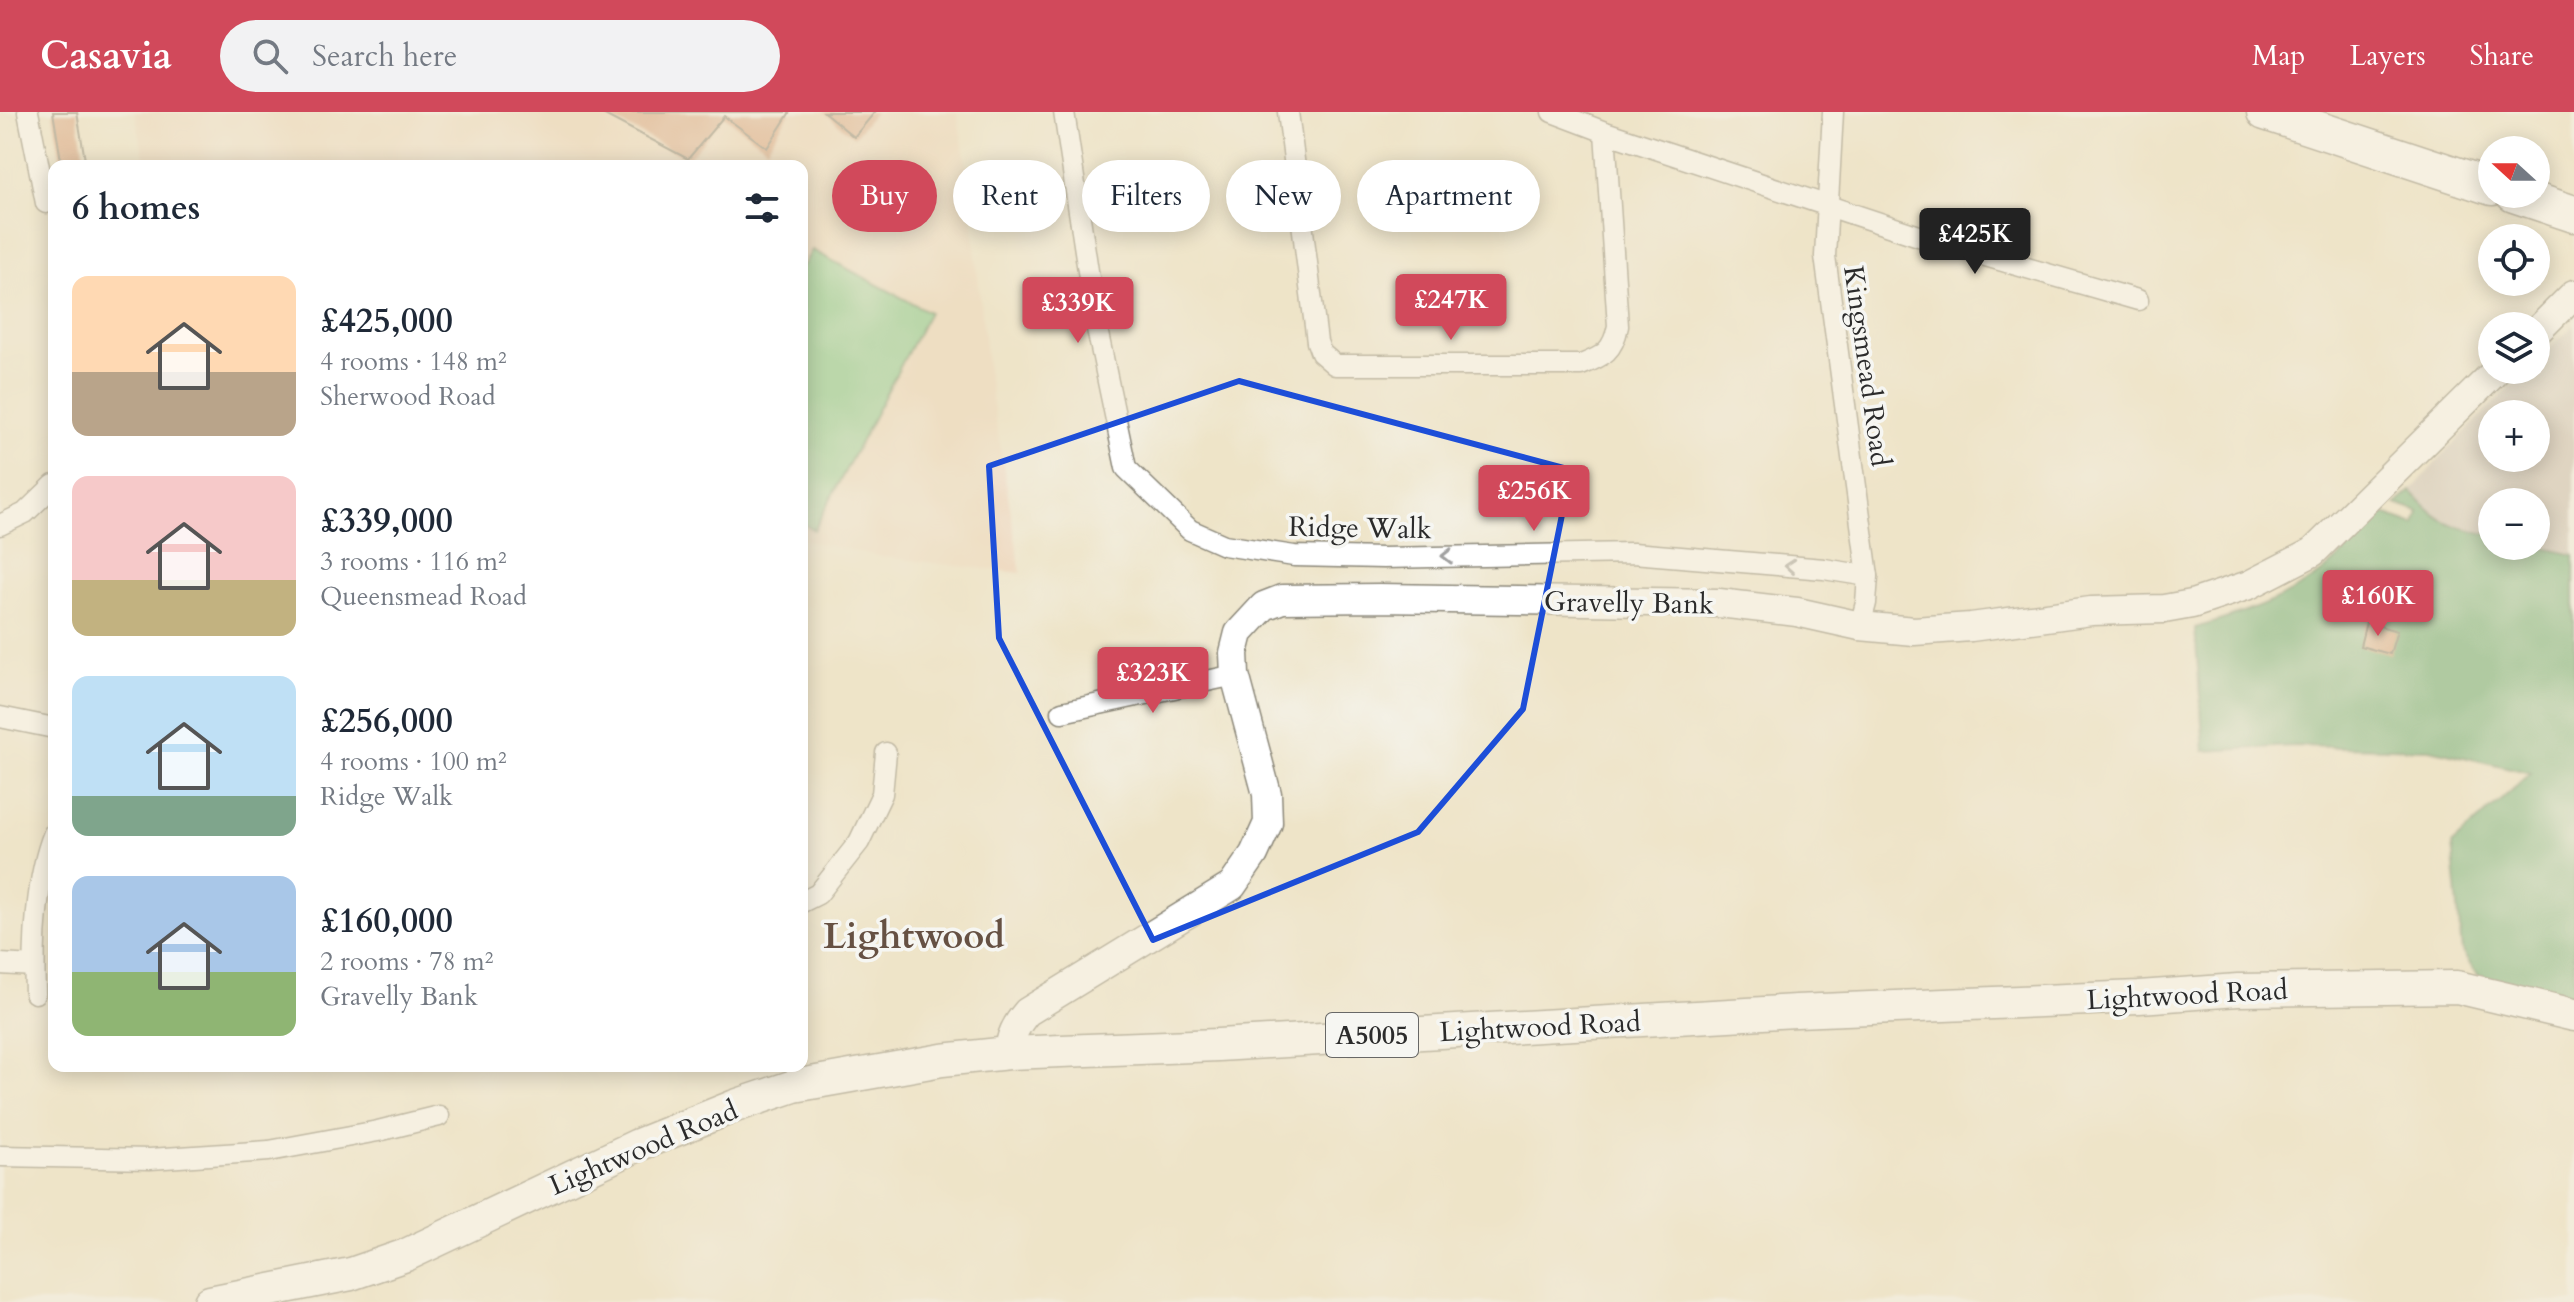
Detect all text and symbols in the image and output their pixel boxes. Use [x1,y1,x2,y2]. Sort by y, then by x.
search box [220,20,780,92]
text: Casavia [40,30,172,82]
icon: search [248,34,292,78]
text: Search here [312,36,457,77]
text: Map [2252,37,2305,75]
text: Layers [2349,37,2426,75]
text: Share [2470,37,2534,75]
north arrow [2478,136,2550,208]
map controls [2478,136,2550,560]
chip: Buy [832,160,937,232]
chip: Rent [953,160,1066,232]
chip: Filters [1082,160,1210,232]
chip: New [1226,160,1341,232]
chip: Apartment [1357,160,1540,232]
text: 6 homes [72,185,200,231]
icon: filters [740,186,784,230]
pin: £425K [1919,208,2031,276]
text: £425K [1937,216,2013,251]
button: locate [2478,224,2550,296]
street label: Kingsmead Road [1834,263,1900,469]
pin: £247K [1395,274,1507,342]
pin: £339K [1022,277,1134,345]
text: £247K [1413,282,1489,317]
text: £339K [1040,285,1116,320]
text: £425,000 [320,298,453,344]
icon: home [136,308,232,404]
button: layers [2478,312,2550,384]
text: 4 rooms · 148 m² [320,344,507,379]
text: Sherwood Road [320,379,496,414]
button: + [2478,400,2550,472]
pin: £256K [1478,465,1590,533]
text: £256K [1496,473,1572,508]
button: − [2478,488,2550,560]
text: £339,000 [320,498,453,544]
icon: home [136,508,232,604]
street label: Ridge Walk [1288,508,1432,548]
text: 3 rooms · 116 m² [320,544,507,579]
one-way arrow [1440,548,1453,565]
one-way arrow [1784,558,1797,575]
pin: £160K [2322,570,2434,638]
text: £160K [2340,578,2416,613]
text: Queensmead Road [320,579,527,614]
street label: Gravelly Bank [1544,583,1714,623]
pin: £323K [1097,647,1209,715]
text: £323K [1115,655,1191,690]
text: £256,000 [320,698,453,744]
icon: home [136,708,232,804]
text: 4 rooms · 100 m² [320,744,507,779]
text: Ridge Walk [320,779,453,814]
text: £160,000 [320,898,453,944]
icon: home [136,908,232,1004]
district label: Lightwood [823,912,1005,961]
text: 2 rooms · 78 m² [320,944,493,979]
street label: Lightwood Road [2085,971,2289,1019]
text: Gravelly Bank [320,979,478,1014]
street label: Lightwood Road [1438,1003,1642,1051]
road number: A5005 [1326,1013,1418,1057]
street label: Lightwood Road [543,1091,744,1205]

